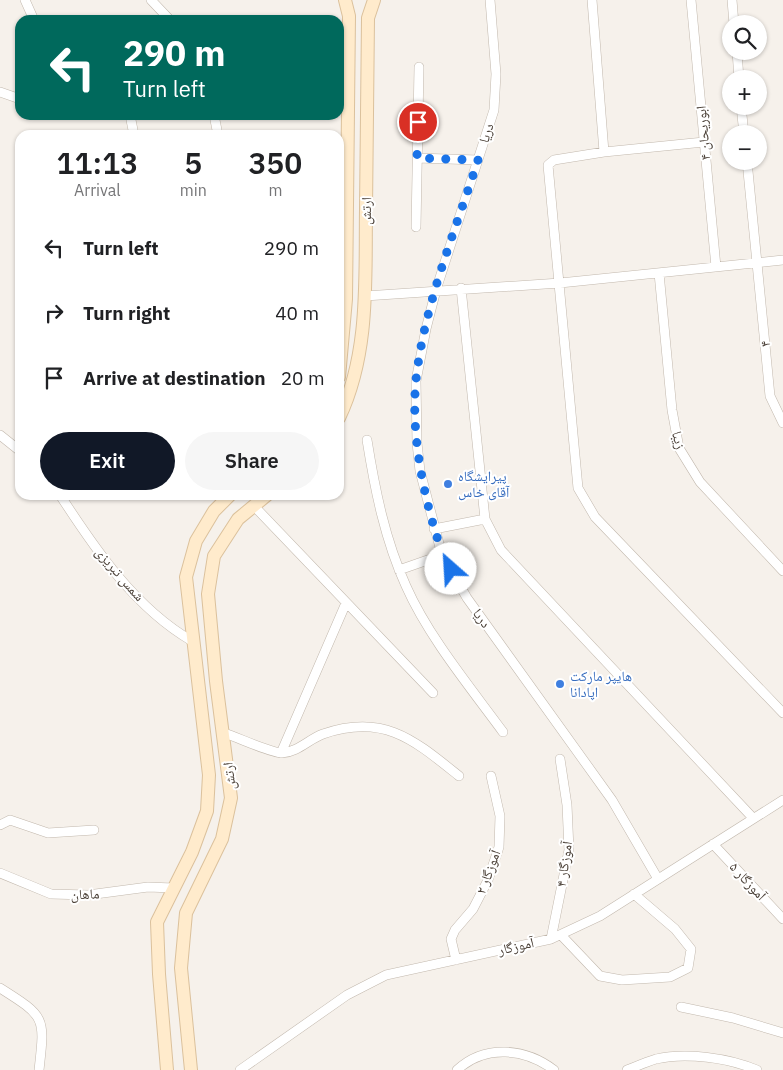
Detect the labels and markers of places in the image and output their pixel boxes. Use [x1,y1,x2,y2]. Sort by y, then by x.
pin [397,101,439,143]
place label: پیرایشگاه آقای خاس [458,467,510,501]
marker: پیرایشگاه آقای خاس [442,478,454,490]
place label: هایپر مارکت اپادانا [570,667,632,701]
marker: هایپر مارکت اپادانا [554,678,566,690]

